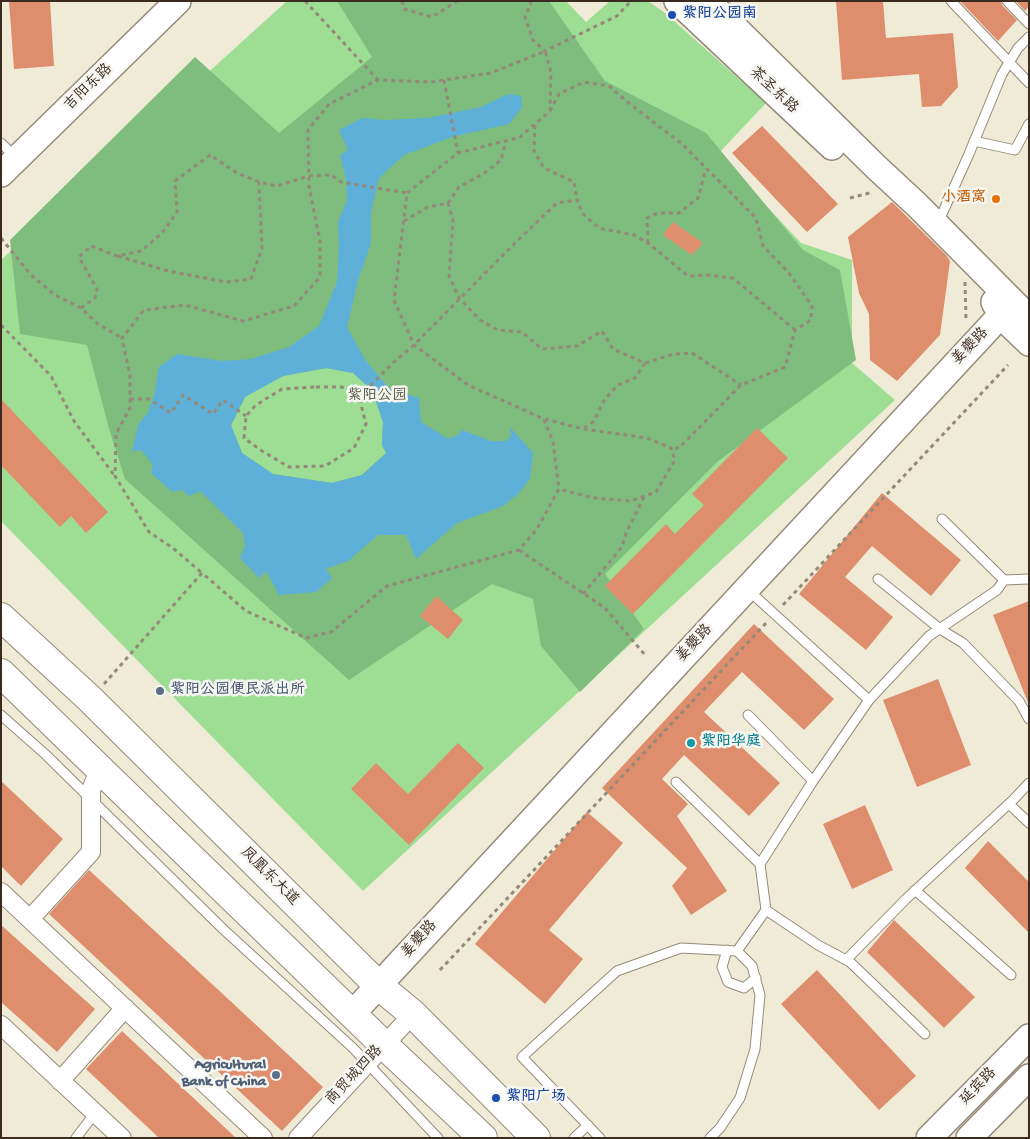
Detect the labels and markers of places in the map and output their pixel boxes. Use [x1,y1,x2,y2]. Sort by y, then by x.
place label: 紫阳公园南 [682,6,757,24]
marker: 紫阳公园南 [666,9,678,21]
place label: 小酒窝 [941,190,986,208]
marker: 小酒窝 [990,193,1002,205]
place label: 紫阳公园便民派出所 [170,682,305,700]
marker: 紫阳公园便民派出所 [154,685,166,697]
place label: 紫阳华庭 [701,734,761,752]
marker: 紫阳华庭 [685,737,697,749]
place label: Agricultural Bank of China [182,1057,266,1092]
marker: Agricultural Bank of China [270,1069,282,1081]
place label: 紫阳广场 [506,1089,566,1107]
marker: 紫阳广场 [490,1092,502,1104]

